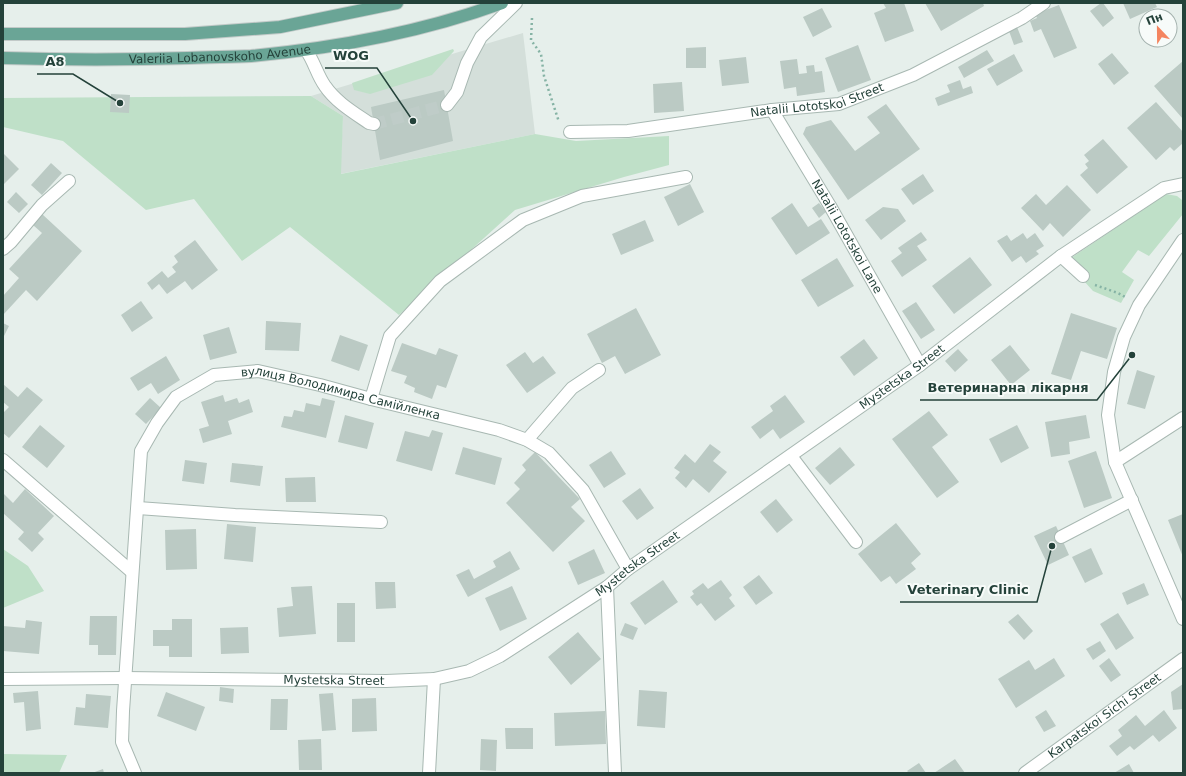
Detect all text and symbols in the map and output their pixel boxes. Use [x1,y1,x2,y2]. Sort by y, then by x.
north arrow [1138,8,1178,48]
text: Пн [1144,10,1165,28]
street label: Valeriia Lobanovskoho Avenue [129,42,312,66]
callout: WOG [325,43,377,68]
text: WOG [333,48,369,63]
callout: А8 [37,49,73,74]
text: А8 [45,54,65,69]
street label: Natalii Lototskoi Street [749,80,886,120]
street label: Natalii Lototskoi Lane [809,177,885,296]
street label: Mystetska Street [857,342,947,412]
street label: вулиця Володимира Самійленка [240,364,442,423]
callout: Ветеринарна лікарня [920,375,1097,400]
text: Ветеринарна лікарня [927,380,1089,395]
street label: Mystetska Street [593,528,682,600]
callout: Veterinary Clinic [900,577,1037,602]
text: Veterinary Clinic [907,582,1029,597]
street label: Karpatskoi Sichi Street [1045,670,1164,761]
street label: Mystetska Street [283,673,385,688]

